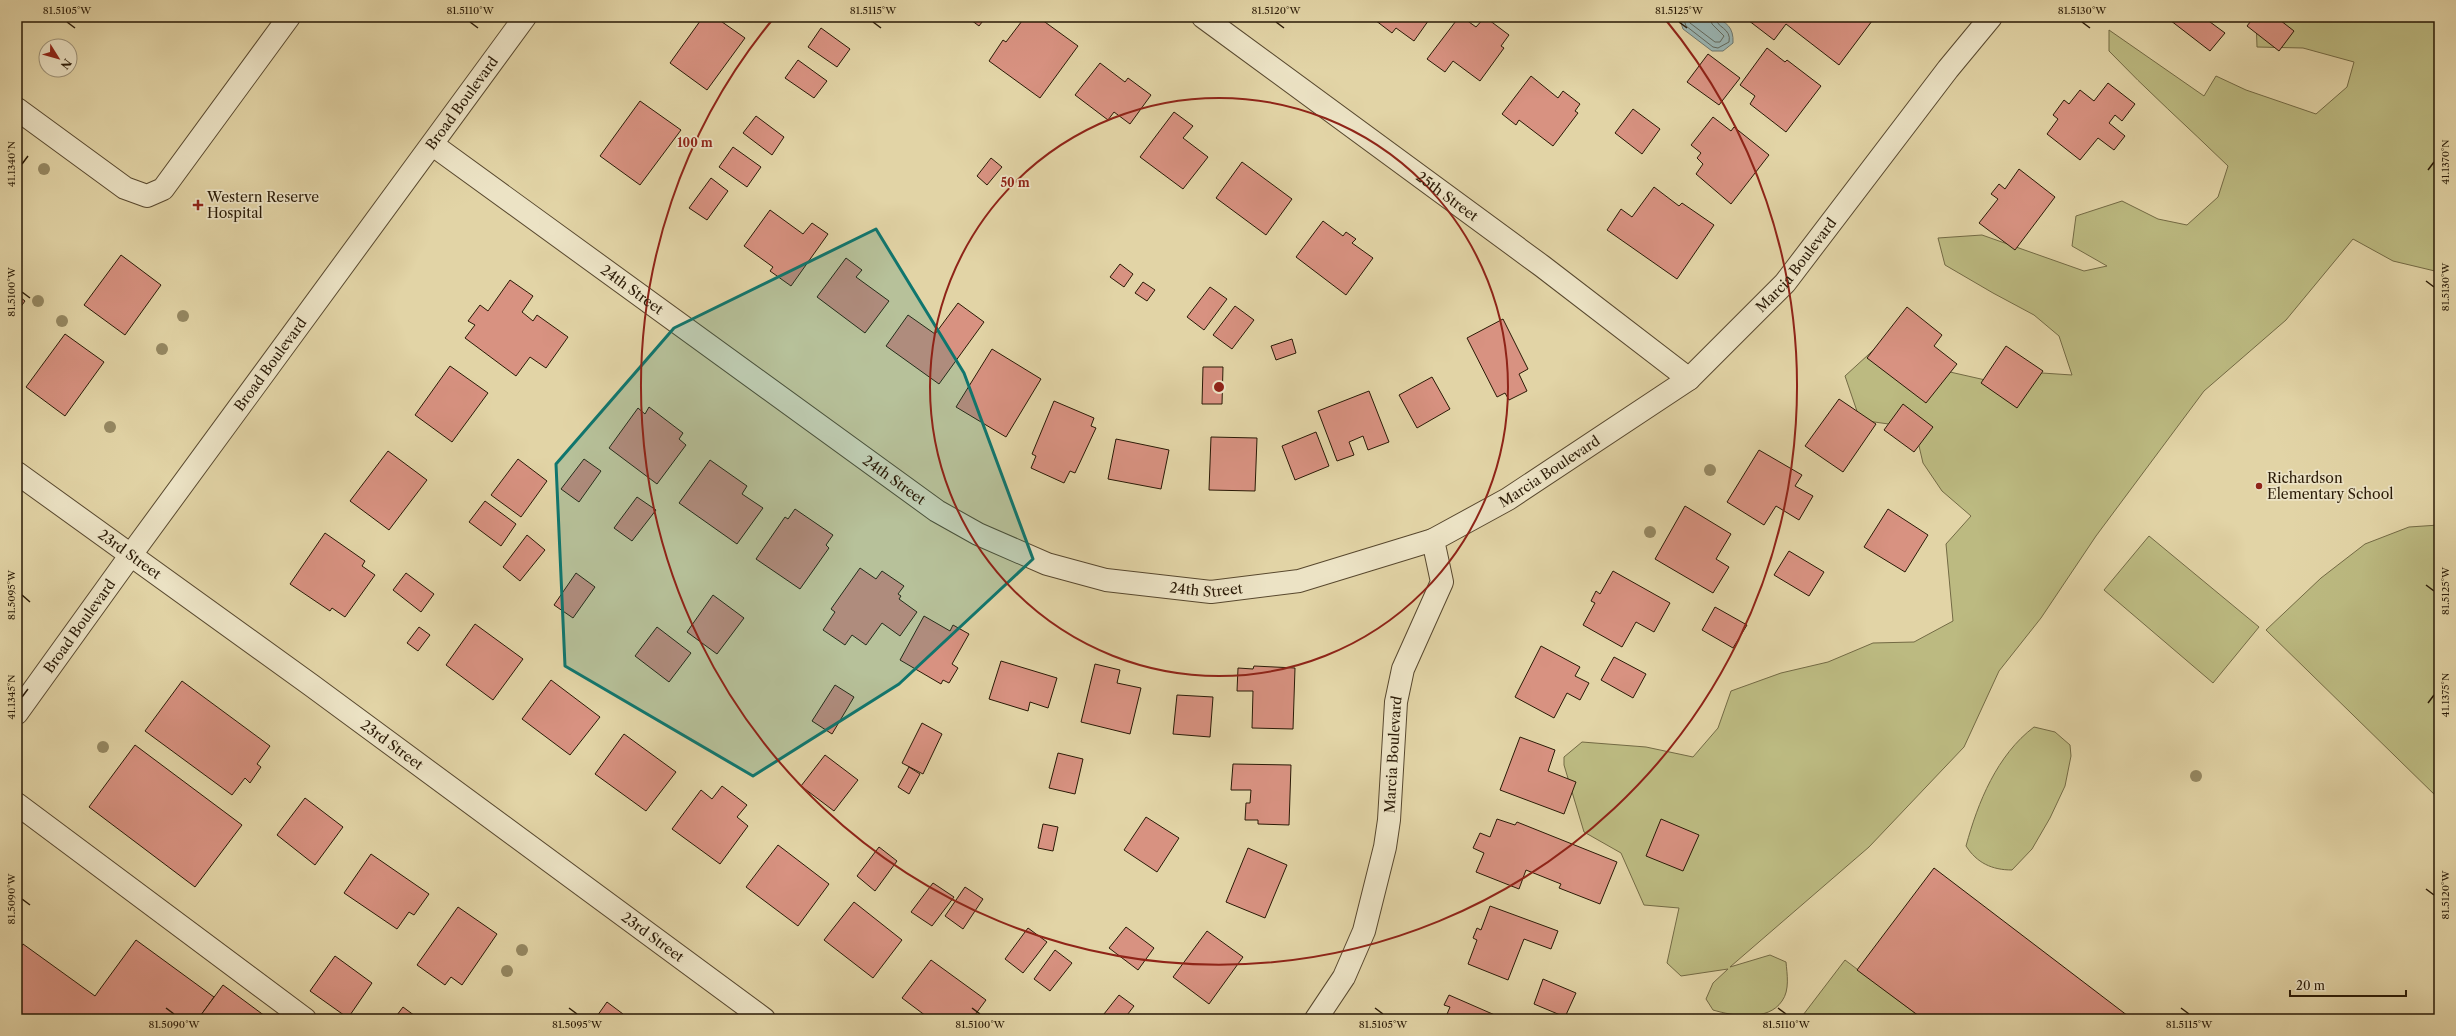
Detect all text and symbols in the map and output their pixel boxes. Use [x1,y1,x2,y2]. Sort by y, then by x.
text: 81.5105°W [43,4,92,17]
text: 81.5110°W [446,4,495,17]
text: 81.5115°W [850,4,897,17]
text: 81.5120°W [1252,4,1301,17]
text: 81.5125°W [1655,4,1704,17]
text: 81.5130°W [2058,4,2107,17]
north arrow [38,38,78,78]
street label: Broad Boulevard [422,52,502,153]
text: N [57,56,74,72]
text: 100 m [677,135,713,150]
text: 41.1370°N [2439,139,2452,185]
text: 41.1340°N [5,141,18,187]
street label: 25th Street [1413,168,1482,225]
text: 50 m [1000,175,1030,190]
place label: Western Reserve Hospital [206,188,319,222]
marker: Western Reserve Hospital [192,199,204,211]
street label: Marcia Boulevard [1752,214,1841,316]
street label: 24th Street [597,261,667,318]
text: 81.5130°W [2439,262,2452,311]
text: 81.5100°W [5,266,18,317]
street label: Broad Boulevard [230,314,311,415]
centre of rings [1212,380,1226,394]
street label: Marcia Boulevard [1496,431,1604,511]
street label: 24th Street [859,451,929,509]
place label: Richardson Elementary School [2267,469,2393,503]
marker: Richardson Elementary School [2254,481,2264,491]
street label: 23rd Street [95,526,165,583]
text: 81.5125°W [2439,566,2452,615]
text: 81.5095°W [5,569,18,620]
street label: Broad Boulevard [40,575,120,677]
street label: 24th Street [1169,578,1244,601]
text: 41.1375°N [2439,673,2452,717]
text: 41.1345°N [5,674,18,720]
street label: Marcia Boulevard [1380,694,1406,814]
street label: 23rd Street [357,716,427,774]
text: 81.5120°W [2439,870,2452,919]
text: 81.5090°W [5,872,18,925]
street label: 23rd Street [618,908,688,966]
scale bar [2290,972,2406,998]
text: 20 m [2296,978,2325,993]
text: 81.5090°W [148,1018,201,1031]
text: 81.5095°W [552,1018,603,1031]
text: 81.5100°W [955,1018,1006,1031]
text: 81.5105°W [1359,1018,1408,1031]
text: 81.5110°W [1762,1018,1811,1031]
text: 81.5115°W [2166,1018,2213,1031]

